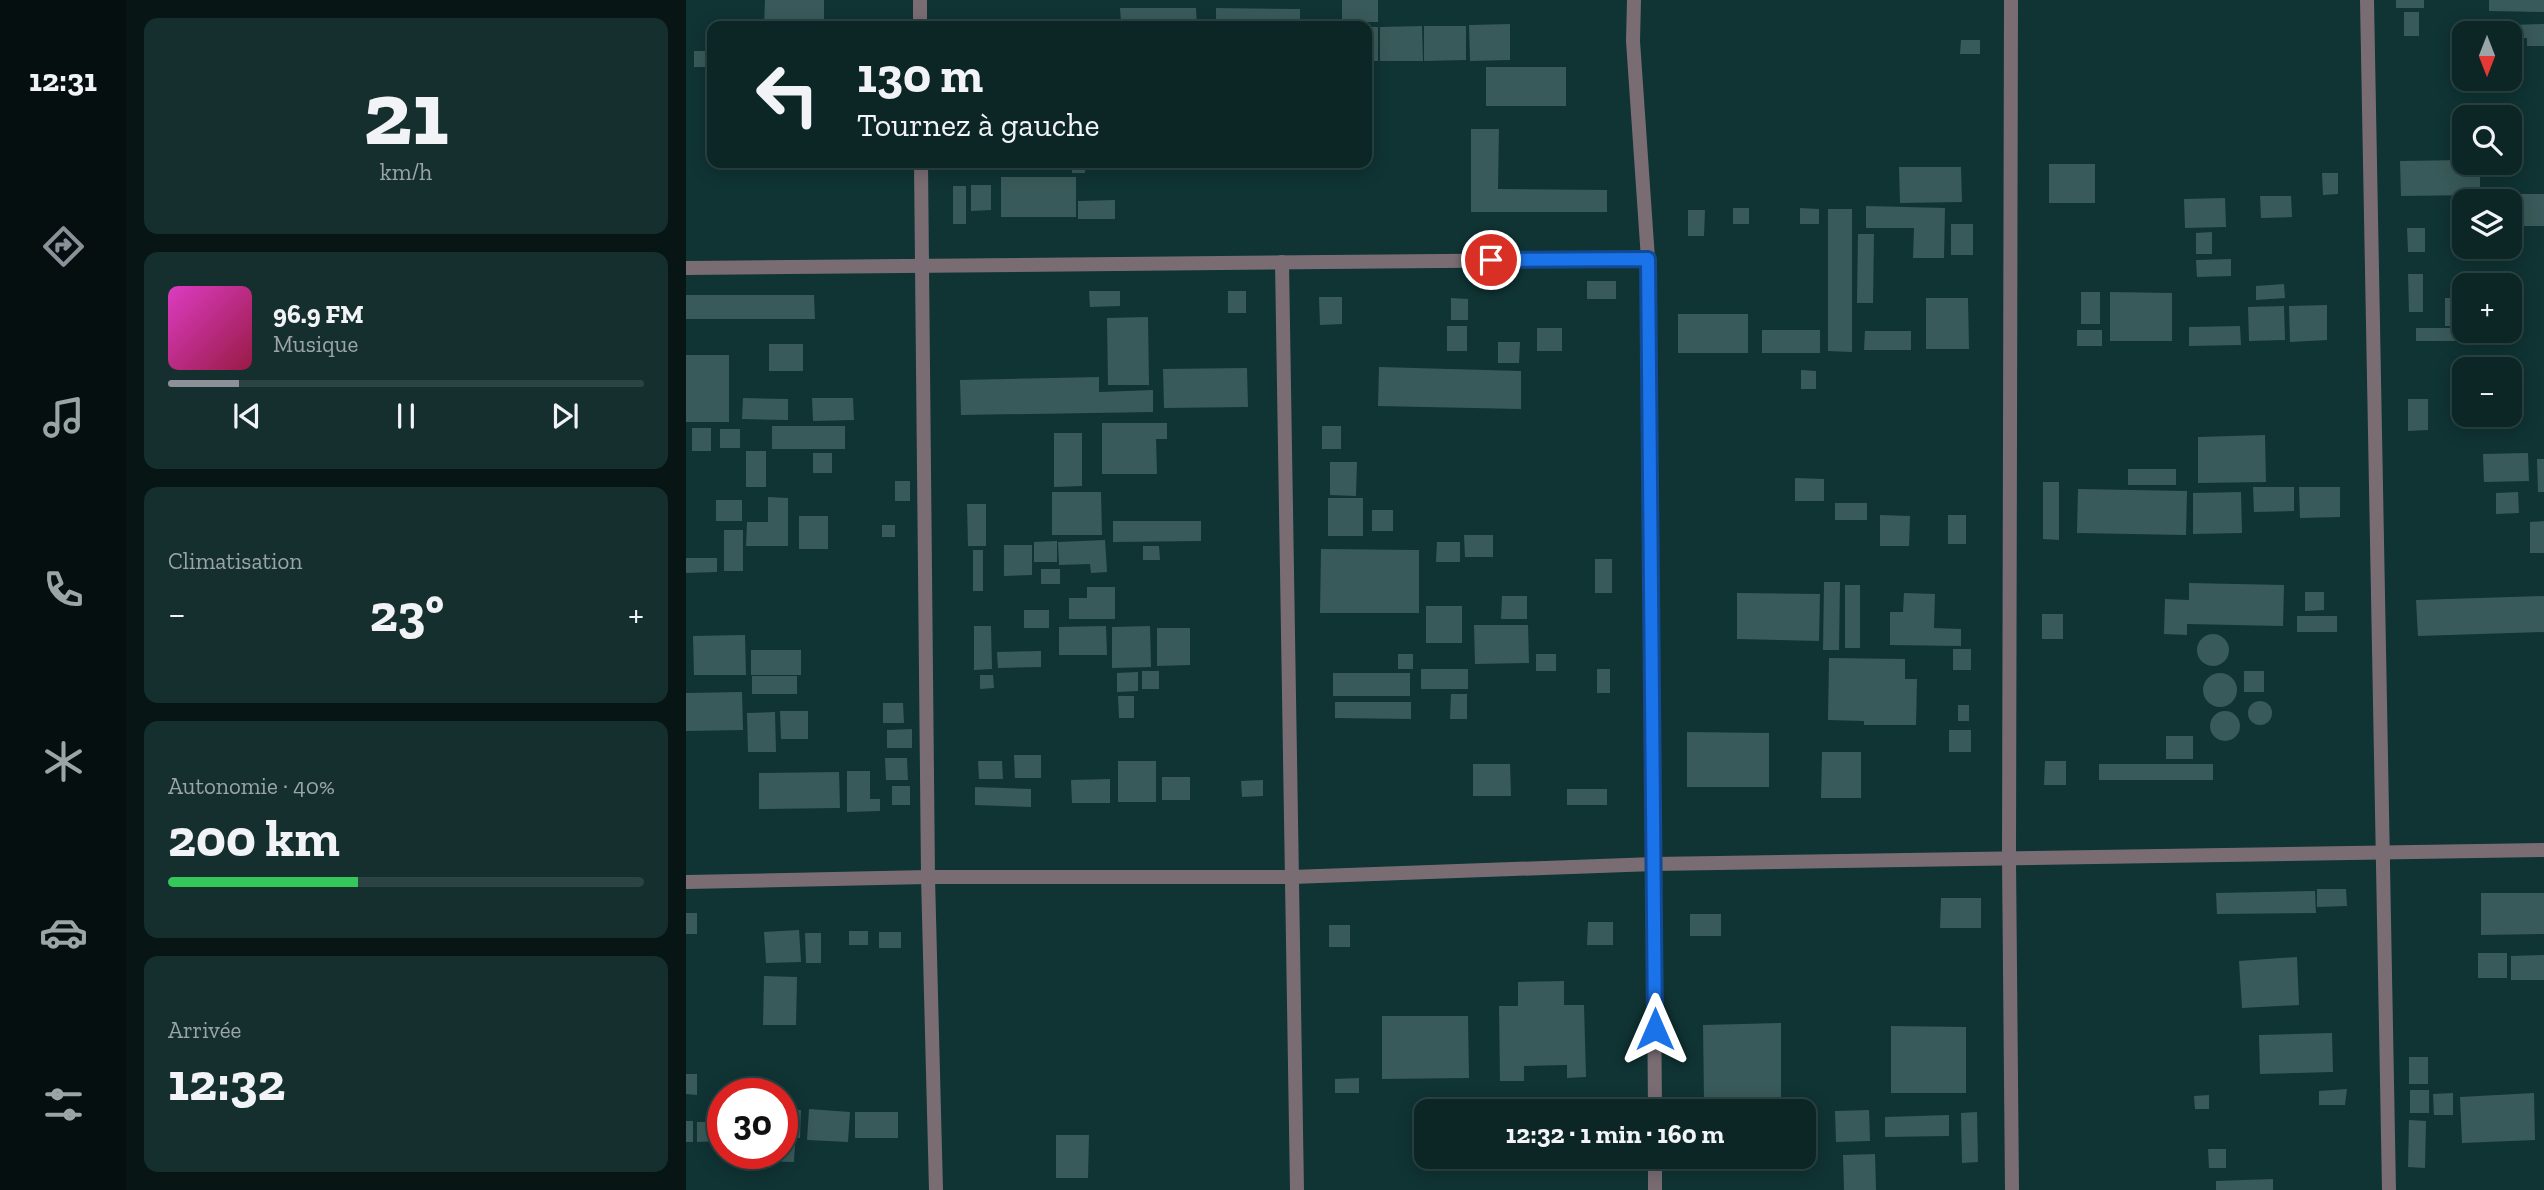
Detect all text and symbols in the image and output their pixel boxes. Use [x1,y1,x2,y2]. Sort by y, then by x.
north arrow [2452,21,2522,91]
map controls [2452,21,2522,427]
text: 130 m [857,46,983,105]
icon: left [742,49,833,140]
text: 21 [363,58,449,167]
text: 12:31 [29,61,97,99]
button: search [2452,105,2522,175]
text: Tournez à gauche [857,106,1100,144]
text: km/h [380,158,432,186]
button: layers [2452,189,2522,259]
icon: directions [39,222,88,271]
pin [1461,230,1521,290]
icon: arrive [1472,241,1510,279]
button: + [2452,273,2522,343]
text: 96.9 FM [273,298,364,330]
text: Musique [273,330,358,358]
button: − [2452,357,2522,427]
icon: music [39,393,88,442]
icon: previous [228,397,266,435]
icon: pause [387,397,425,435]
icon: next [546,397,584,435]
text: Climatisation [168,547,302,575]
icon: phone [39,565,88,614]
text: 23° [370,582,444,644]
text: − [168,591,186,637]
text: + [628,591,644,637]
icon: climate [39,737,88,786]
text: Autonomie · 40% [168,772,335,800]
text: 200 km [168,807,340,869]
icon: car [39,908,88,957]
position arrow [1618,992,1692,1066]
text: Arrivée [168,1016,241,1044]
text: 12:32 [168,1051,285,1113]
speed limit sign: 30 [707,1078,798,1169]
icon: filters [39,1080,88,1129]
text: 12:32 · 1 min · 160 m [1506,1118,1724,1150]

